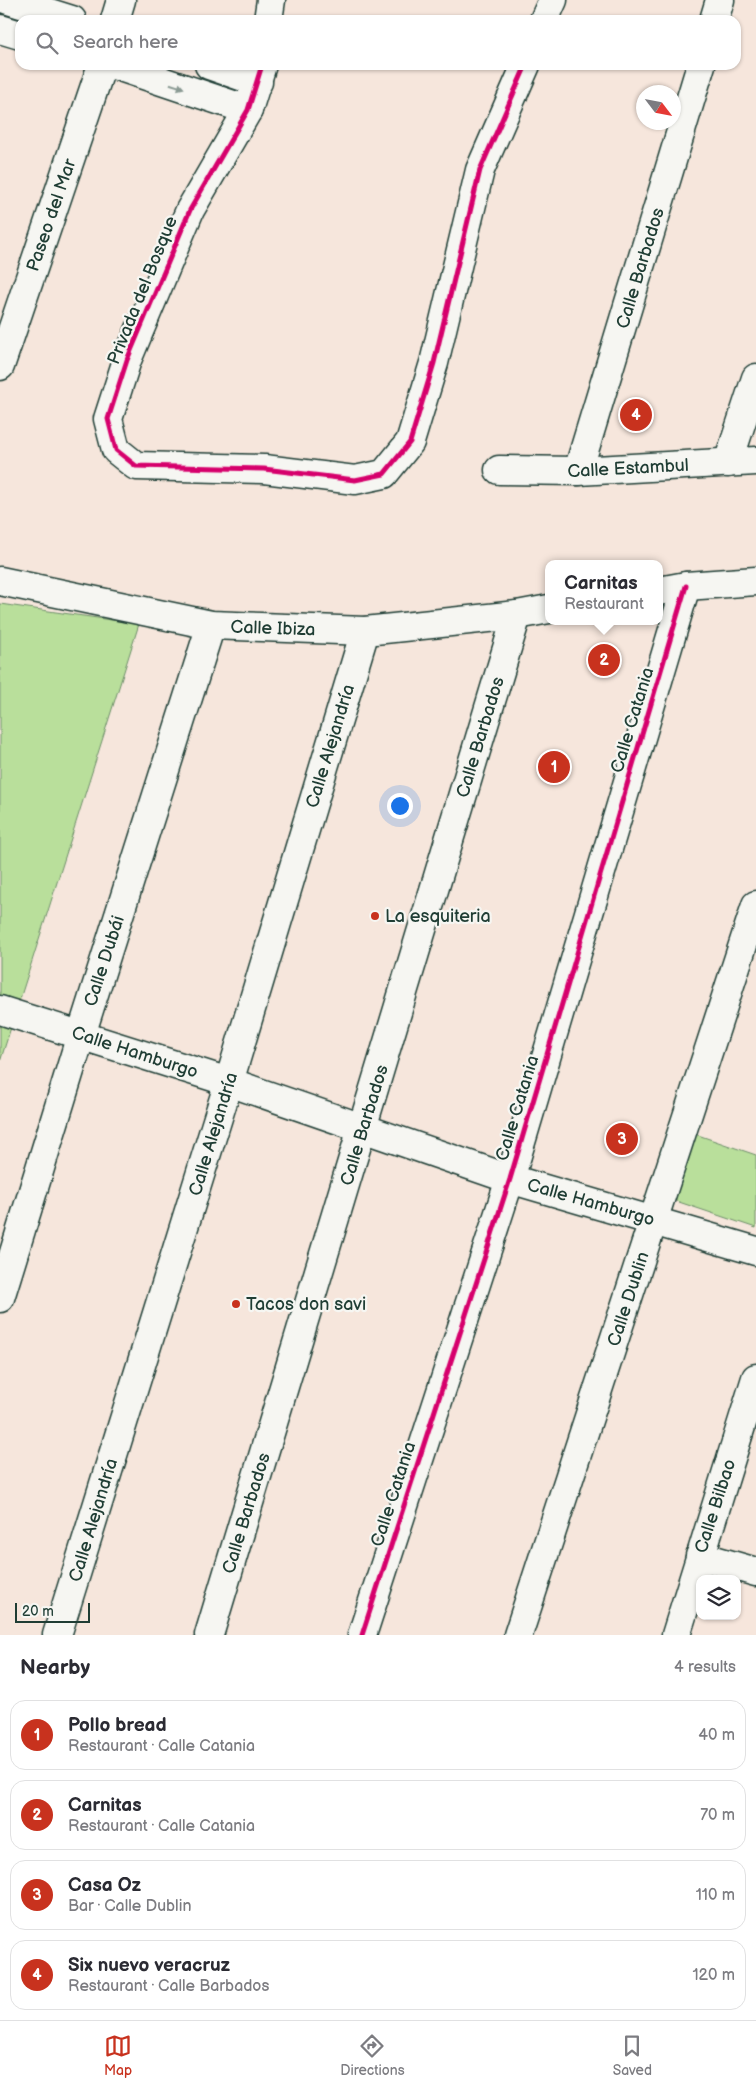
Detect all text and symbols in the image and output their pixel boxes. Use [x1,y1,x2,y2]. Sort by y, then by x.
search box [15,15,741,70]
icon: search [33,29,61,57]
text: Search here [73,31,178,54]
one-way arrow [170,82,185,90]
north arrow [636,85,681,130]
street label: Paseo del Mar [22,156,81,274]
street label: Calle Barbados [612,205,669,331]
street label: Privada del Bosque [103,213,182,367]
pin: 4 [620,396,652,434]
street label: Calle Estambul [567,455,689,482]
popup [545,560,663,625]
text: Carnitas [564,572,638,595]
text: Restaurant [564,595,644,614]
street label: Calle Ibiza [230,617,316,640]
pin: 2 [588,641,620,679]
street label: Calle Catania [606,665,658,775]
street label: Calle Barbados [452,674,509,800]
street label: Calle Alejandría [302,682,359,810]
pin: 1 [538,748,570,786]
your location [387,793,413,819]
place label: La esquiteria [385,906,491,927]
marker: La esquiteria [369,910,381,922]
street label: Calle Dubái [80,913,129,1009]
street label: Calle Hamburgo [69,1022,201,1083]
street label: Calle Catania [491,1053,543,1163]
street label: Calle Barbados [336,1062,393,1188]
street label: Calle Alejandría [185,1070,242,1198]
pin: 3 [606,1120,638,1158]
street label: Calle Hamburgo [525,1174,657,1231]
street label: Calle Dublin [603,1249,654,1349]
place label: Tacos don savi [246,1294,366,1315]
marker: Tacos don savi [230,1298,242,1310]
street label: Calle Catania [367,1439,420,1549]
street label: Calle Barbados [218,1450,275,1576]
street label: Calle Alejandría [65,1456,122,1584]
street label: Calle Bilbao [690,1457,741,1556]
map controls [696,1575,741,1620]
button: layers [696,1575,741,1620]
scale bar [15,1600,90,1623]
text: 20 m [22,1603,54,1620]
text: Nearby [20,1655,90,1680]
text: 4 results [674,1658,736,1677]
text: Pollo bread [68,1714,167,1737]
text: 1 [34,1726,40,1745]
text: 40 m [698,1726,735,1745]
text: Restaurant · Calle Catania [68,1737,255,1756]
text: Carnitas [68,1794,142,1817]
text: 2 [32,1806,42,1825]
text: 70 m [700,1806,735,1825]
text: Restaurant · Calle Catania [68,1817,255,1836]
text: Casa Oz [68,1874,141,1897]
text: 3 [32,1886,42,1905]
text: 110 m [696,1886,735,1905]
text: Bar · Calle Dublin [68,1897,191,1916]
text: Six nuevo veracruz [68,1954,230,1977]
text: 4 [32,1966,42,1985]
text: 120 m [692,1966,735,1985]
text: Restaurant · Calle Barbados [68,1977,269,1996]
tab: Map [104,2032,132,2079]
tab: Directions [340,2032,405,2079]
tab: Saved [613,2032,652,2079]

